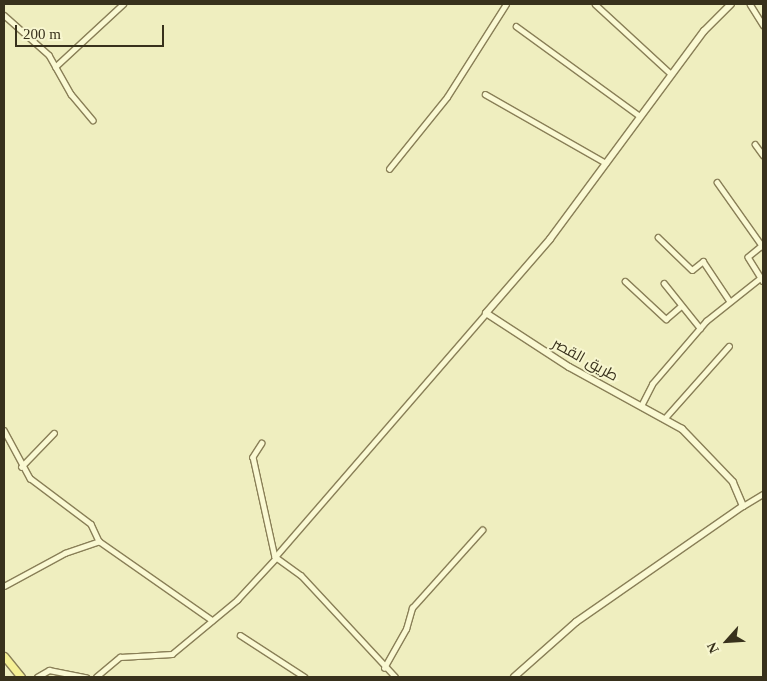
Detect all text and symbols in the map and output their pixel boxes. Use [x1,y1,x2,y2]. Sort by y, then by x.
scale bar [18,15,166,47]
text: 200 m [23,26,61,42]
street label: طريق القصر [549,335,621,385]
north arrow [702,616,752,666]
text: N [704,640,722,656]

